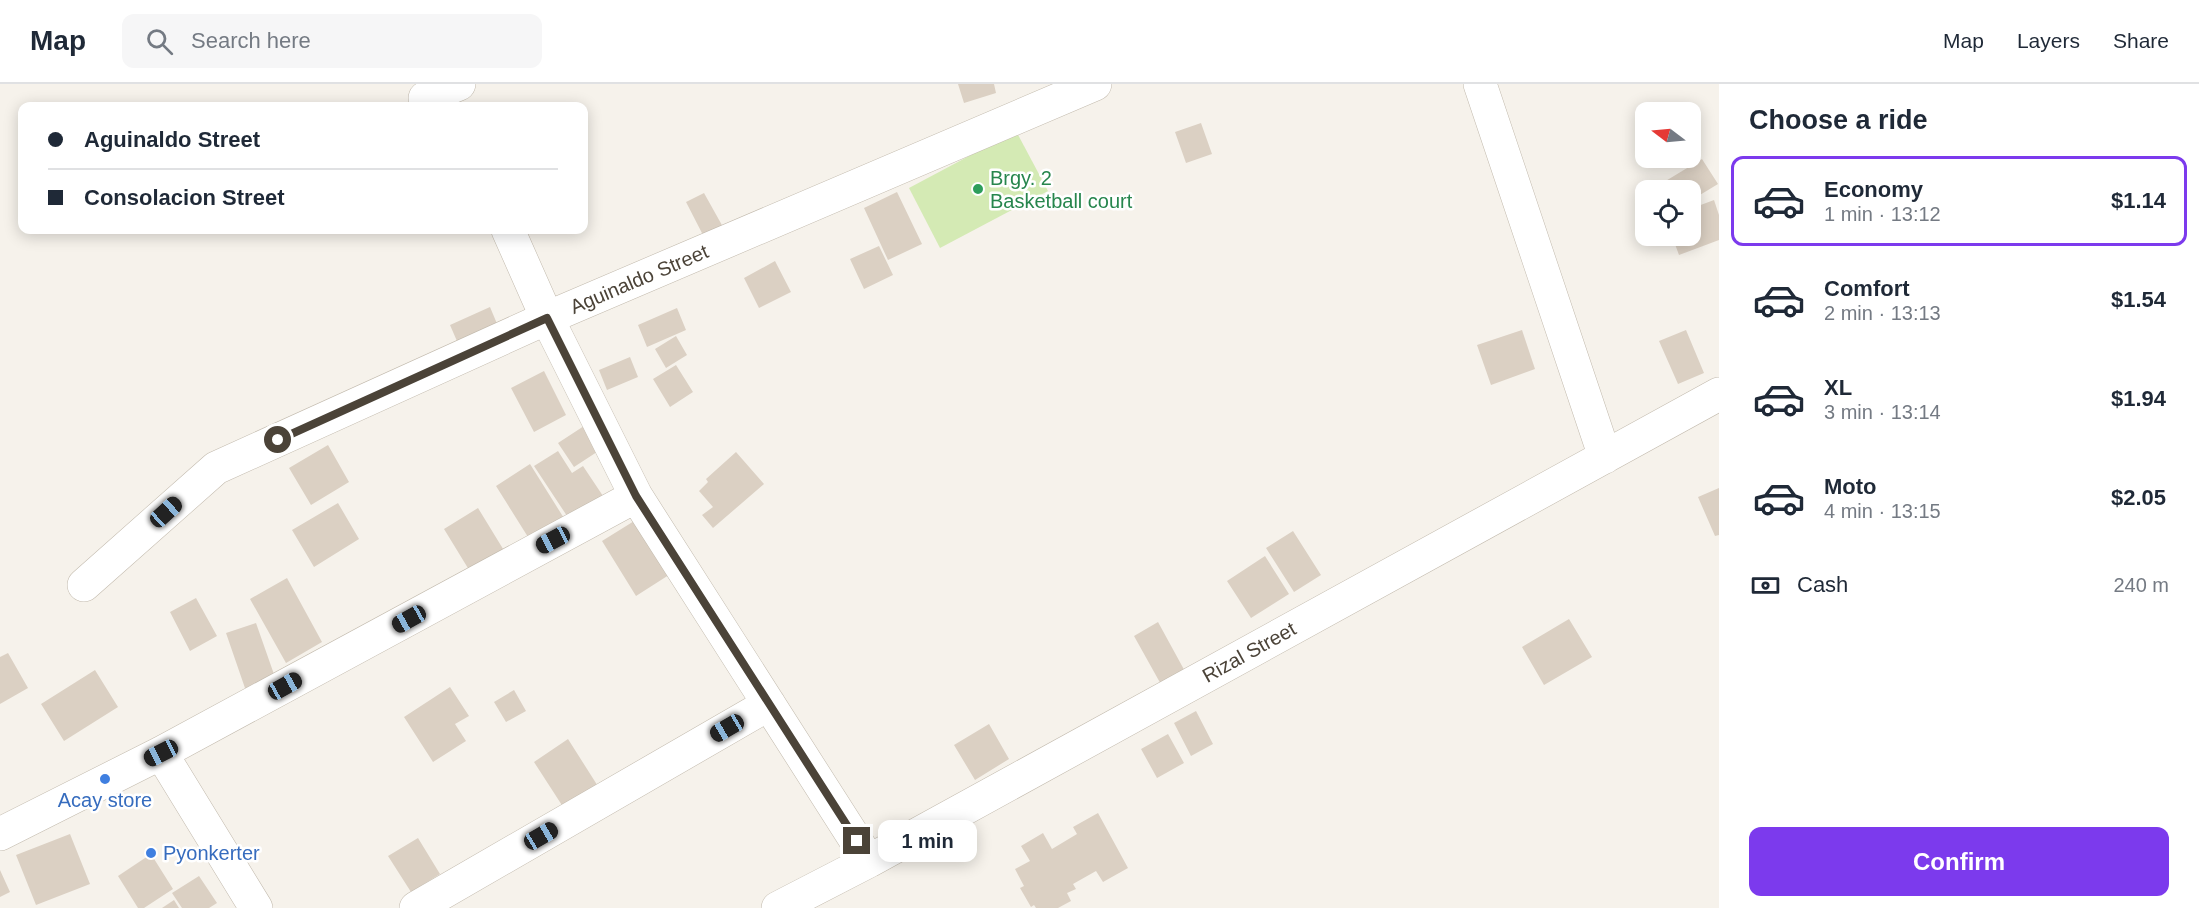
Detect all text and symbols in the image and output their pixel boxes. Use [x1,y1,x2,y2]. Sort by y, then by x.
search box [122,14,542,68]
text: Map [30,25,86,56]
icon: search [143,25,176,58]
text: Search here [191,28,311,53]
text: Map [1943,29,1984,52]
text: Layers [2017,29,2080,52]
text: Share [2113,29,2169,52]
north arrow [1635,102,1701,168]
map controls [1635,102,1701,246]
text: Choose a ride [1749,105,1928,135]
text: Aguinaldo Street [84,127,260,152]
place label: Brgy. 2 Basketball court [990,167,1133,212]
icon: car [1752,174,1806,228]
text: Economy [1824,177,1923,202]
button: locate [1635,180,1701,246]
marker: Brgy. 2 Basketball court [971,182,985,196]
text: Consolacion Street [84,185,284,210]
text: $1.14 [2111,188,2166,213]
text: 1 min · 13:12 [1824,203,1941,225]
street label: Aguinaldo Street [567,240,712,318]
icon: car [1752,273,1806,327]
text: Comfort [1824,276,1910,301]
text: $1.54 [2111,287,2166,312]
text: 2 min · 13:13 [1824,302,1941,324]
icon: car [1752,372,1806,426]
text: XL [1824,375,1852,400]
text: $1.94 [2111,386,2166,411]
text: 3 min · 13:14 [1824,401,1941,423]
route start [264,426,291,453]
icon: car [1752,471,1806,525]
text: Moto [1824,474,1877,499]
text: $2.05 [2111,485,2166,510]
car [147,493,185,531]
text: 4 min · 13:15 [1824,500,1941,522]
car [533,524,573,556]
icon: cash [1749,569,1782,602]
text: Cash [1797,572,1848,597]
text: 240 m [2113,574,2169,596]
car [389,602,429,636]
street label: Rizal Street [1198,617,1300,687]
car [265,669,305,703]
car [707,711,747,745]
car [141,737,181,769]
marker: Acay store [98,772,112,786]
place label: Acay store [58,789,152,811]
car [521,819,561,853]
callout: 1 min [878,820,977,862]
route end [843,827,870,854]
button: Confirm [1749,827,2169,896]
text: 1 min [901,830,954,852]
place label: Pyonkerter [163,842,260,864]
marker: Pyonkerter [144,846,158,860]

